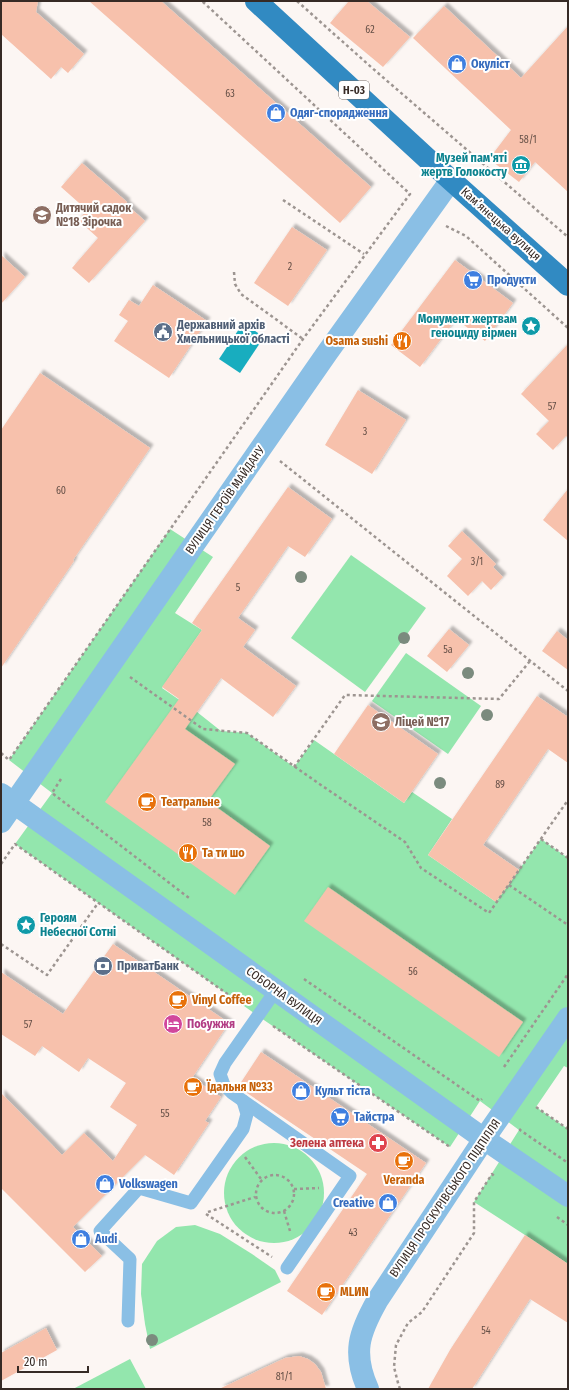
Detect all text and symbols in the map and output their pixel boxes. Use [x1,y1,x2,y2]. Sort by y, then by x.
house number: 62 [365,24,375,36]
shop icon: Окуліст [446,53,468,75]
place label: Окуліст [471,57,511,71]
road number: Н-03 [339,81,369,99]
house number: 63 [225,88,235,100]
shop icon: Одяг-спорядження [265,102,287,124]
place label: Одяг-спорядження [290,106,388,120]
house number: 58/1 [519,134,537,146]
place label: Музей пам'яті жертв Голокосту [420,151,507,179]
museum icon: Музей пам'яті жертв Голокосту [510,154,532,176]
street label: Камʼянецька вулиця [458,185,544,263]
place label: Дитячий садок №18 Зірочка [55,201,132,229]
school or university icon: Дитячий садок №18 Зірочка [31,204,53,226]
house number: 2 [288,261,293,273]
supermarket icon: Продукти [462,269,484,291]
place label: Продукти [487,273,536,287]
place label: Монумент жертвам геноциду вірмен [418,312,518,340]
place icon: Монумент жертвам геноциду вірмен [520,315,542,337]
place label: Державний архів Хмельницької області [176,318,290,346]
public building icon: Державний архів Хмельницької області [152,321,174,343]
restaurant icon: Osama sushi [391,330,413,352]
place label: Osama sushi [326,334,388,348]
house number: 57 [548,401,556,413]
house number: 3 [363,426,368,438]
street label: ВУЛИЦЯ ГЕРОЇВ МАЙДАНУ [182,443,268,557]
house number: 60 [56,485,66,497]
house number: 3/1 [471,556,483,568]
house number: 5 [236,582,241,594]
house number: 5а [443,644,453,656]
school or university icon: Ліцей №17 [370,711,392,733]
place label: Ліцей №17 [395,715,449,729]
house number: 89 [495,779,505,791]
cafe icon: Театральне [136,791,158,813]
place label: Театральне [161,795,220,809]
house number: 58 [202,817,212,829]
restaurant icon: Та ти шо [177,842,199,864]
place label: Та ти шо [202,846,245,860]
place label: Героям Небесної Сотні [40,911,116,939]
place icon: Героям Небесної Сотні [15,914,37,936]
bank icon: ПриватБанк [92,955,114,977]
place label: ПриватБанк [117,959,180,973]
street label: СОБОРНА ВУЛИЦЯ [244,964,324,1028]
house number: 56 [408,966,418,978]
cafe icon: Vinyl Coffee [167,989,189,1011]
place label: Vinyl Coffee [191,993,252,1007]
hotel icon: Побужжя [162,1013,184,1035]
place label: Побужжя [187,1017,235,1031]
house number: 57 [24,1019,32,1031]
cafe icon: Їдальня №33 [182,1076,204,1098]
place label: Їдальня №33 [206,1079,273,1094]
shop icon: Культ тіста [290,1080,312,1102]
place label: Культ тіста [315,1084,370,1098]
supermarket icon: Тайстра [329,1106,351,1128]
house number: 55 [160,1108,170,1120]
place label: Тайстра [354,1110,394,1124]
street label: ВУЛИЦЯ ПРОСКУРІВСЬКОГО ПІДПІЛЛЯ [387,1116,503,1280]
pharmacy icon: Зелена аптека [367,1132,389,1154]
place label: Зелена аптека [289,1136,364,1150]
cafe icon: Veranda [393,1150,415,1172]
shop icon: Volkswagen [94,1173,116,1195]
place label: Veranda [383,1173,424,1187]
place label: Volkswagen [118,1177,178,1191]
shop icon: Creative [377,1192,399,1214]
place label: Creative [333,1196,374,1210]
house number: 43 [348,1227,358,1239]
shop icon: Audi [70,1228,92,1250]
place label: Audi [94,1232,117,1246]
cafe icon: MLИN [315,1281,337,1303]
place label: MLИN [340,1285,369,1299]
house number: 54 [481,1325,491,1337]
scale bar [18,1348,88,1374]
text: 20 m [24,1355,48,1369]
house number: 81/1 [276,1371,292,1383]

